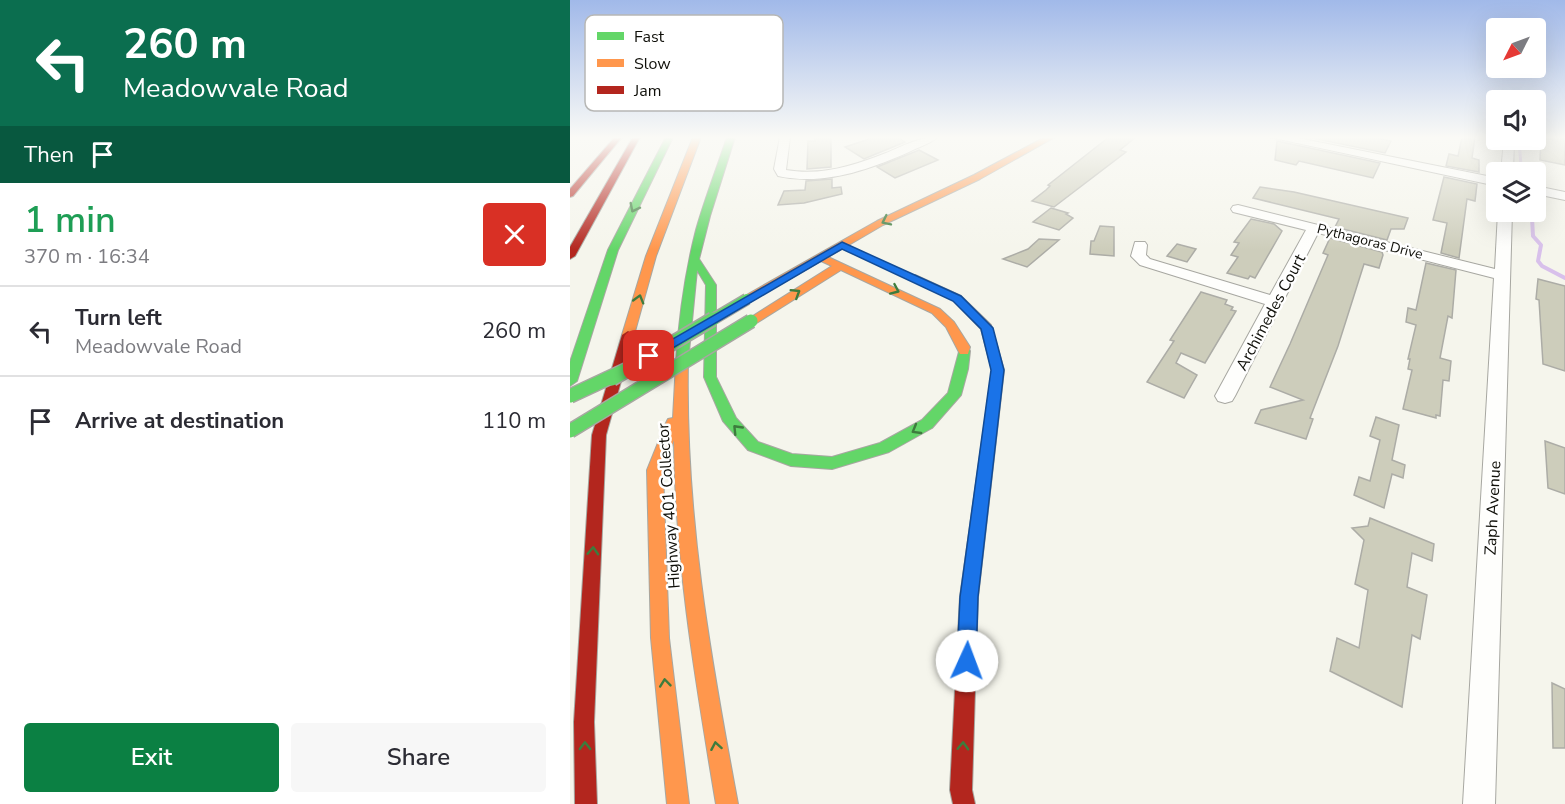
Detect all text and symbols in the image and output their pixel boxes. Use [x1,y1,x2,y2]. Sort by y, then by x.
legend [585,15,783,111]
text: 260 m [123,16,247,73]
north arrow [1486,18,1546,78]
map controls [1486,18,1546,222]
icon: left [24,24,102,102]
text: Fast [634,26,665,48]
text: Slow [634,53,671,75]
text: Meadowvale Road [123,70,348,107]
text: Jam [633,80,661,102]
button: sound [1486,90,1546,150]
icon: arrive [86,138,119,171]
text: Then [24,140,74,170]
button: layers [1486,162,1546,222]
text: 1 min [24,196,116,245]
one-way arrow [630,202,641,213]
button: close [483,203,546,266]
one-way arrow [882,213,893,225]
street label: Pythagoras Drive [1315,219,1425,264]
text: 370 m · 16:34 [24,243,150,270]
street label: Archimedes Court [1231,250,1311,375]
one-way arrow [888,282,899,294]
one-way arrow [790,289,800,301]
one-way arrow [632,294,644,304]
text: Turn left [75,303,162,333]
icon: left [24,315,57,348]
text: 260 m [482,316,546,346]
pin [623,330,674,381]
text: Meadowvale Road [75,333,242,360]
icon: arrive [632,339,665,372]
icon: arrive [24,405,57,438]
text: Arrive at destination [75,406,284,436]
text: 110 m [482,406,546,436]
street label: Highway 401 Collector [652,422,686,589]
one-way arrow [912,423,922,435]
one-way arrow [733,426,744,436]
street label: Zaph Avenue [1480,460,1506,556]
one-way arrow [587,546,600,555]
position arrow [935,629,999,693]
one-way arrow [659,679,672,688]
button: Exit [24,723,279,792]
button: Share [291,723,546,792]
one-way arrow [579,741,591,750]
one-way arrow [957,741,970,750]
one-way arrow [711,742,723,751]

